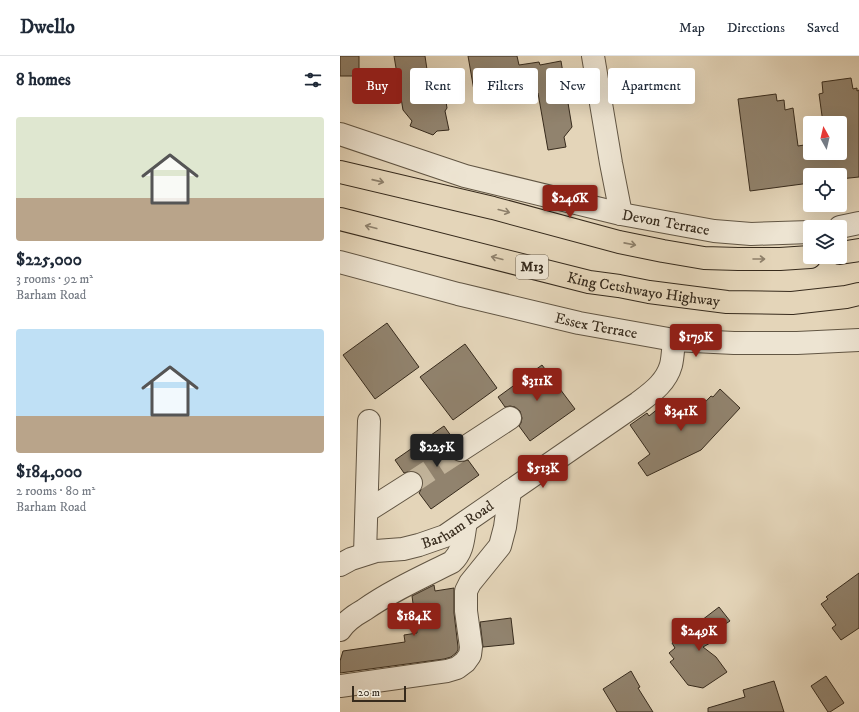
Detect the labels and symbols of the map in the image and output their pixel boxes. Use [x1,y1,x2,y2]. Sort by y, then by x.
north arrow [803,116,847,160]
one-way arrow [371,178,384,185]
pin: $246K [542,185,598,219]
street label: Devon Terrace [621,205,711,240]
one-way arrow [498,208,511,215]
one-way arrow [365,222,378,230]
one-way arrow [623,240,636,248]
one-way arrow [491,254,504,262]
road number: M13 [516,255,548,279]
one-way arrow [752,255,765,263]
street label: King Cetshwayo Highway [565,267,722,311]
street label: Essex Terrace [553,308,639,343]
pin: $179K [668,324,724,358]
pin: $311K [509,368,565,402]
pin: $341K [653,398,709,432]
pin: $225K [409,434,465,468]
pin: $513K [515,455,571,489]
street label: Barham Road [419,496,498,553]
pin: $184K [386,603,442,637]
pin: $249K [671,618,727,652]
scale bar [352,684,406,703]

